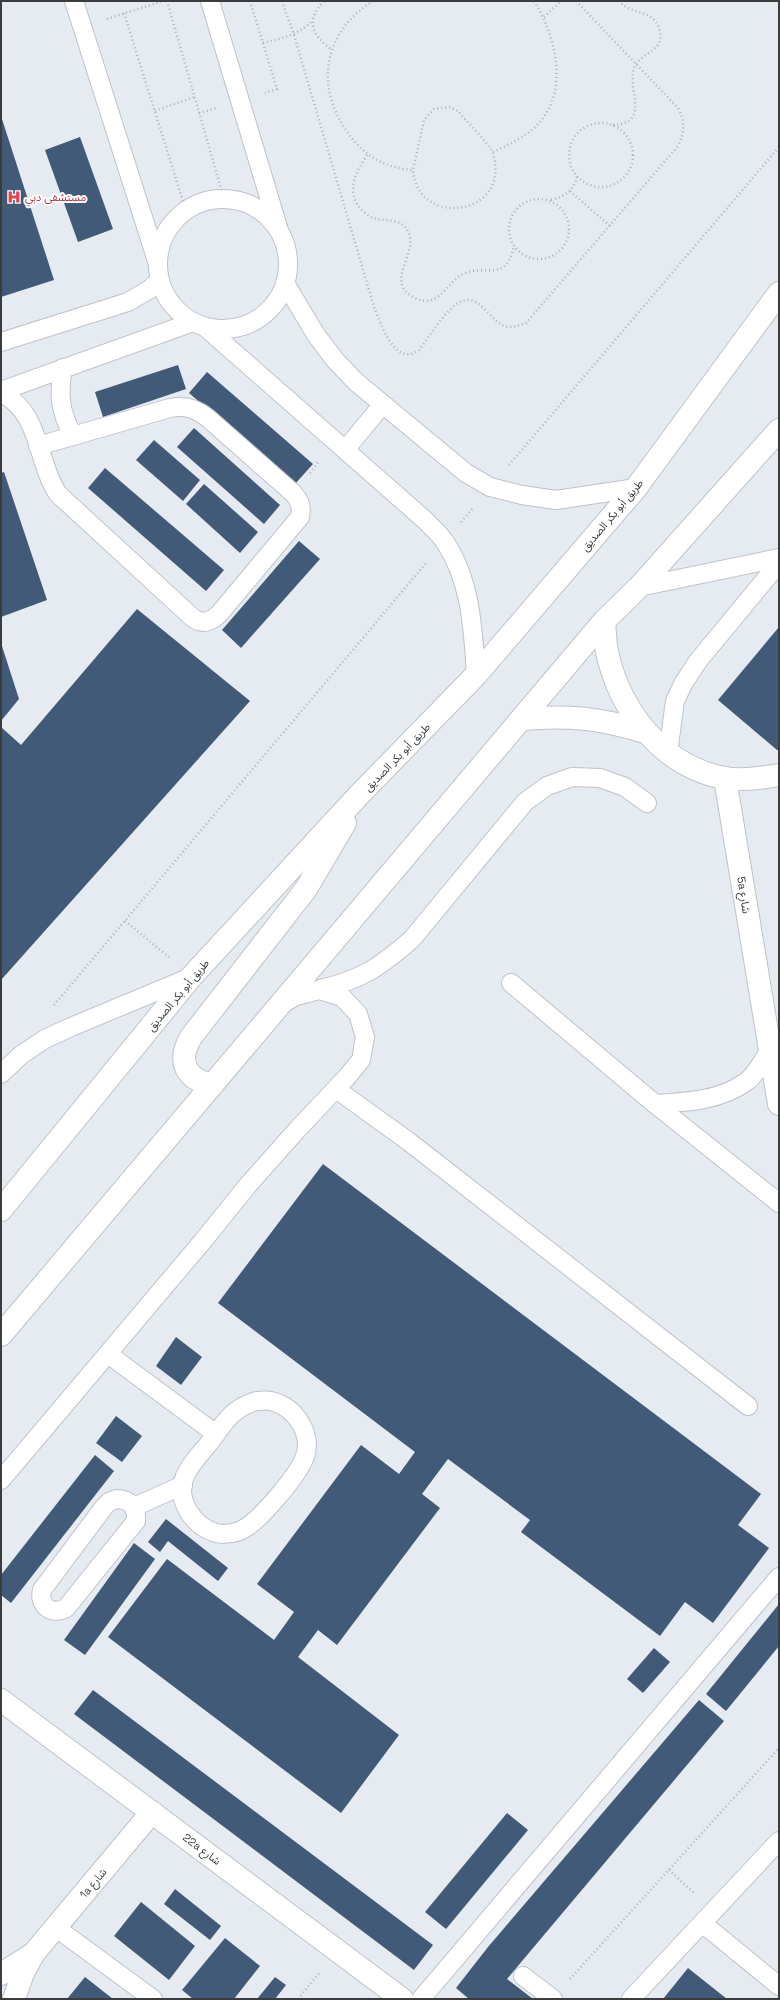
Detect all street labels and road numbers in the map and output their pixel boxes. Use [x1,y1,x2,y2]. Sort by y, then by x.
street label: طريق أبو بكر الصديق [578,476,646,554]
street label: طريق أبو بكر الصديق [361,720,433,794]
street label: 5a شارع [733,876,754,915]
street label: طريق أبو بكر الصديق [144,956,212,1034]
street label: 22a شارع [180,1830,224,1869]
street label: 1a شارع [76,1865,111,1902]

